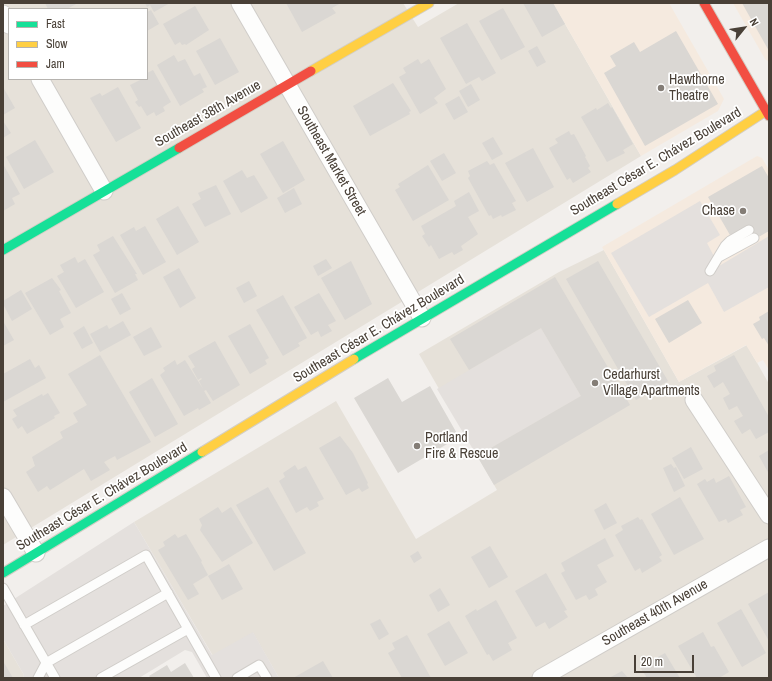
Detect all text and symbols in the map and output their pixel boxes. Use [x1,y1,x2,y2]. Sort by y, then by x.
legend [8,8,148,80]
north arrow [724,8,764,48]
text: Fast [46,16,65,32]
text: N [747,16,762,28]
text: Slow [46,36,67,52]
text: Jam [46,56,65,72]
place label: Hawthorne Theatre [669,72,725,104]
street label: Southeast 38th Avenue [152,77,264,151]
marker: Hawthorne Theatre [656,83,666,93]
street label: Southeast Market Street [293,103,369,219]
street label: Southeast César E. Chávez Boulevard [567,104,745,220]
place label: Chase [702,203,735,219]
marker: Chase [738,206,748,216]
street label: Southeast César E. Chávez Boulevard [290,271,468,387]
place label: Cedarhurst Village Apartments [603,367,700,400]
marker: Cedarhurst Village Apartments [590,378,600,388]
place label: Portland Fire & Rescue [425,430,498,462]
street label: Southeast César E. Chávez Boulevard [13,439,191,555]
marker: Portland Fire & Rescue [412,441,422,451]
street label: Southeast 40th Avenue [599,576,711,650]
scale bar [636,647,696,673]
text: 20 m [641,654,663,670]

